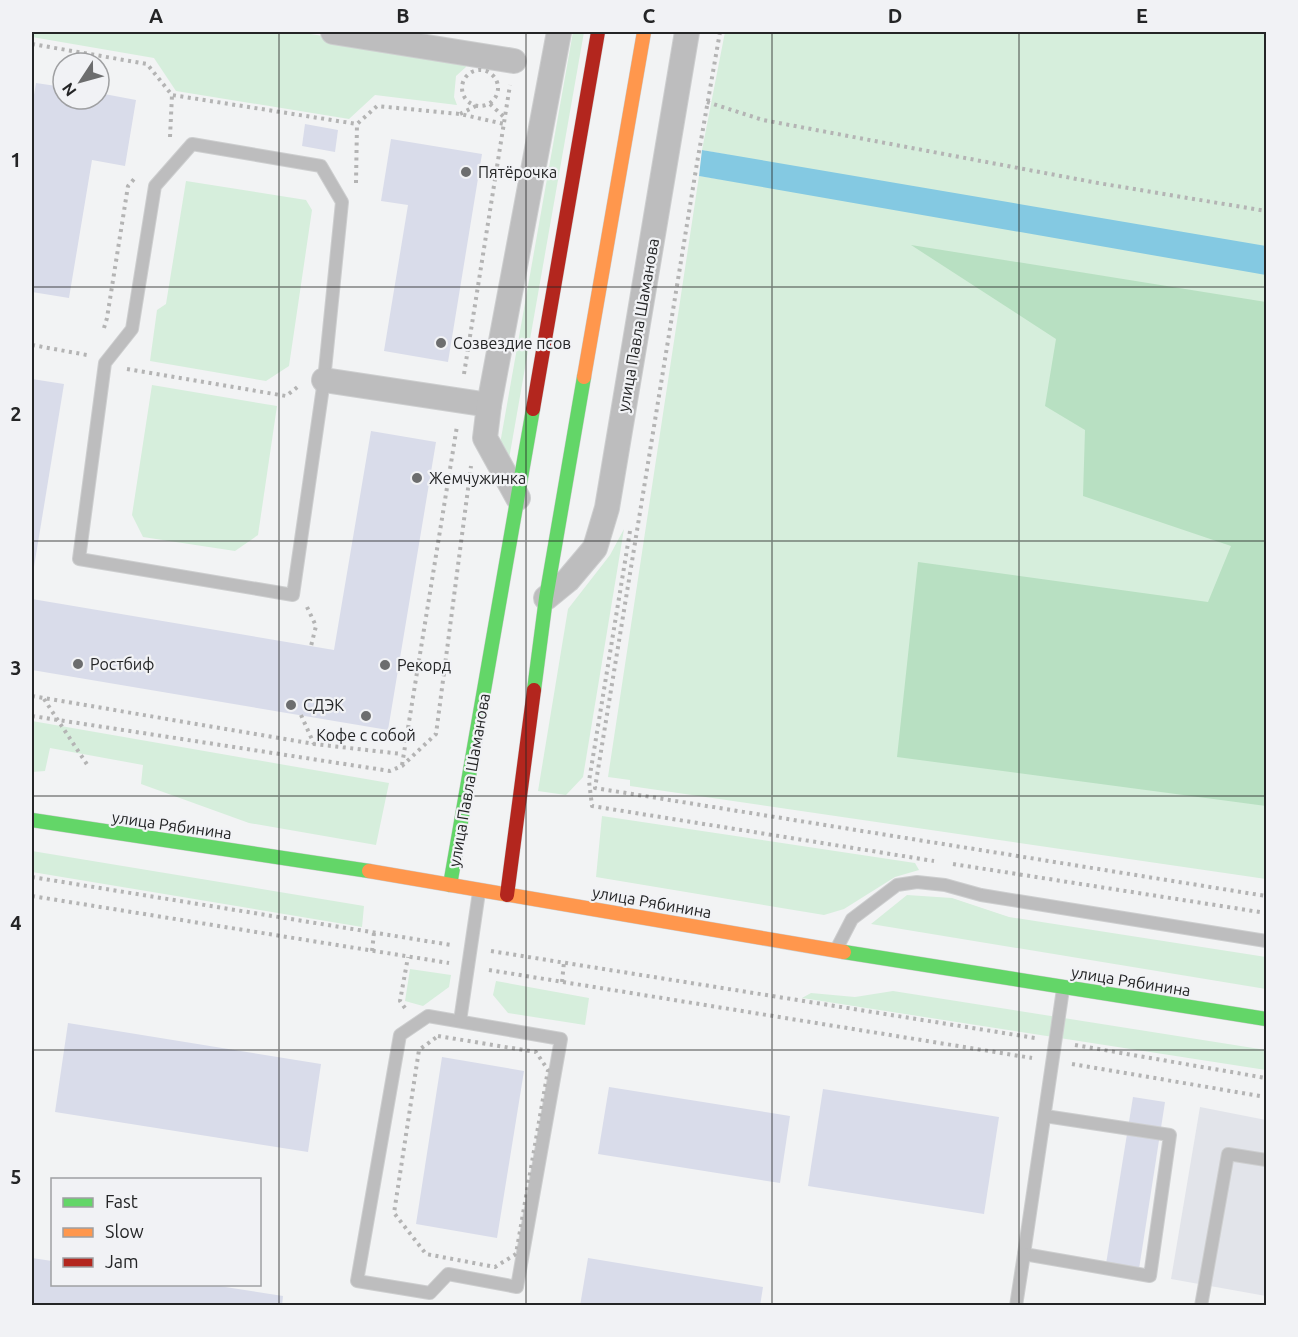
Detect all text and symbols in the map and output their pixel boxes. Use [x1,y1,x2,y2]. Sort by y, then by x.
text: A [149,4,163,27]
text: B [396,4,410,27]
text: C [643,4,656,27]
text: D [888,4,902,27]
text: E [1136,4,1148,27]
north arrow [51,51,111,111]
text: N [58,80,80,100]
text: 1 [10,148,22,171]
place label: Пятёрочка [478,163,557,181]
marker: Пятёрочка [459,165,473,179]
street label: улица Павла Шаманова [614,237,662,413]
place label: Созвездие псов [453,334,571,352]
marker: Созвездие псов [434,336,448,350]
text: 2 [10,402,22,425]
place label: Жемчужинка [429,469,526,487]
marker: Жемчужинка [410,471,424,485]
place label: Ростбиф [90,655,154,673]
text: 3 [10,656,22,679]
place label: Рекорд [397,656,451,674]
marker: Ростбиф [71,657,85,671]
marker: Рекорд [378,658,392,672]
street label: улица Павла Шаманова [445,692,493,868]
place label: СДЭК [303,696,344,714]
marker: СДЭК [284,698,298,712]
marker: Кофе с собой [359,709,373,723]
place label: Кофе с собой [316,726,416,744]
street label: улица Рябинина [111,808,233,842]
street label: улица Рябинина [591,883,713,921]
text: 4 [10,911,22,934]
street label: улица Рябинина [1070,963,1192,999]
text: 5 [10,1165,22,1188]
legend [51,1178,261,1286]
text: Fast [105,1191,138,1211]
text: Slow [105,1221,144,1241]
text: Jam [105,1251,139,1271]

